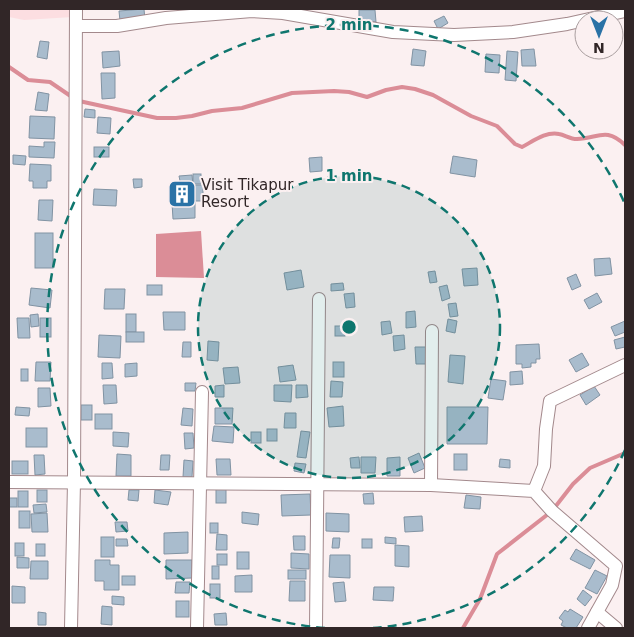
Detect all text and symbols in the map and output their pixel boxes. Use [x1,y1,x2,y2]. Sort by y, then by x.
north arrow [574,10,624,60]
text: 2 min [325,16,373,34]
text: N [593,40,605,56]
text: 1 min [325,167,373,185]
place label: Visit Tikapur Resort [201,176,294,211]
building icon: Visit Tikapur Resort [167,179,197,209]
centre of rings [340,318,358,336]

